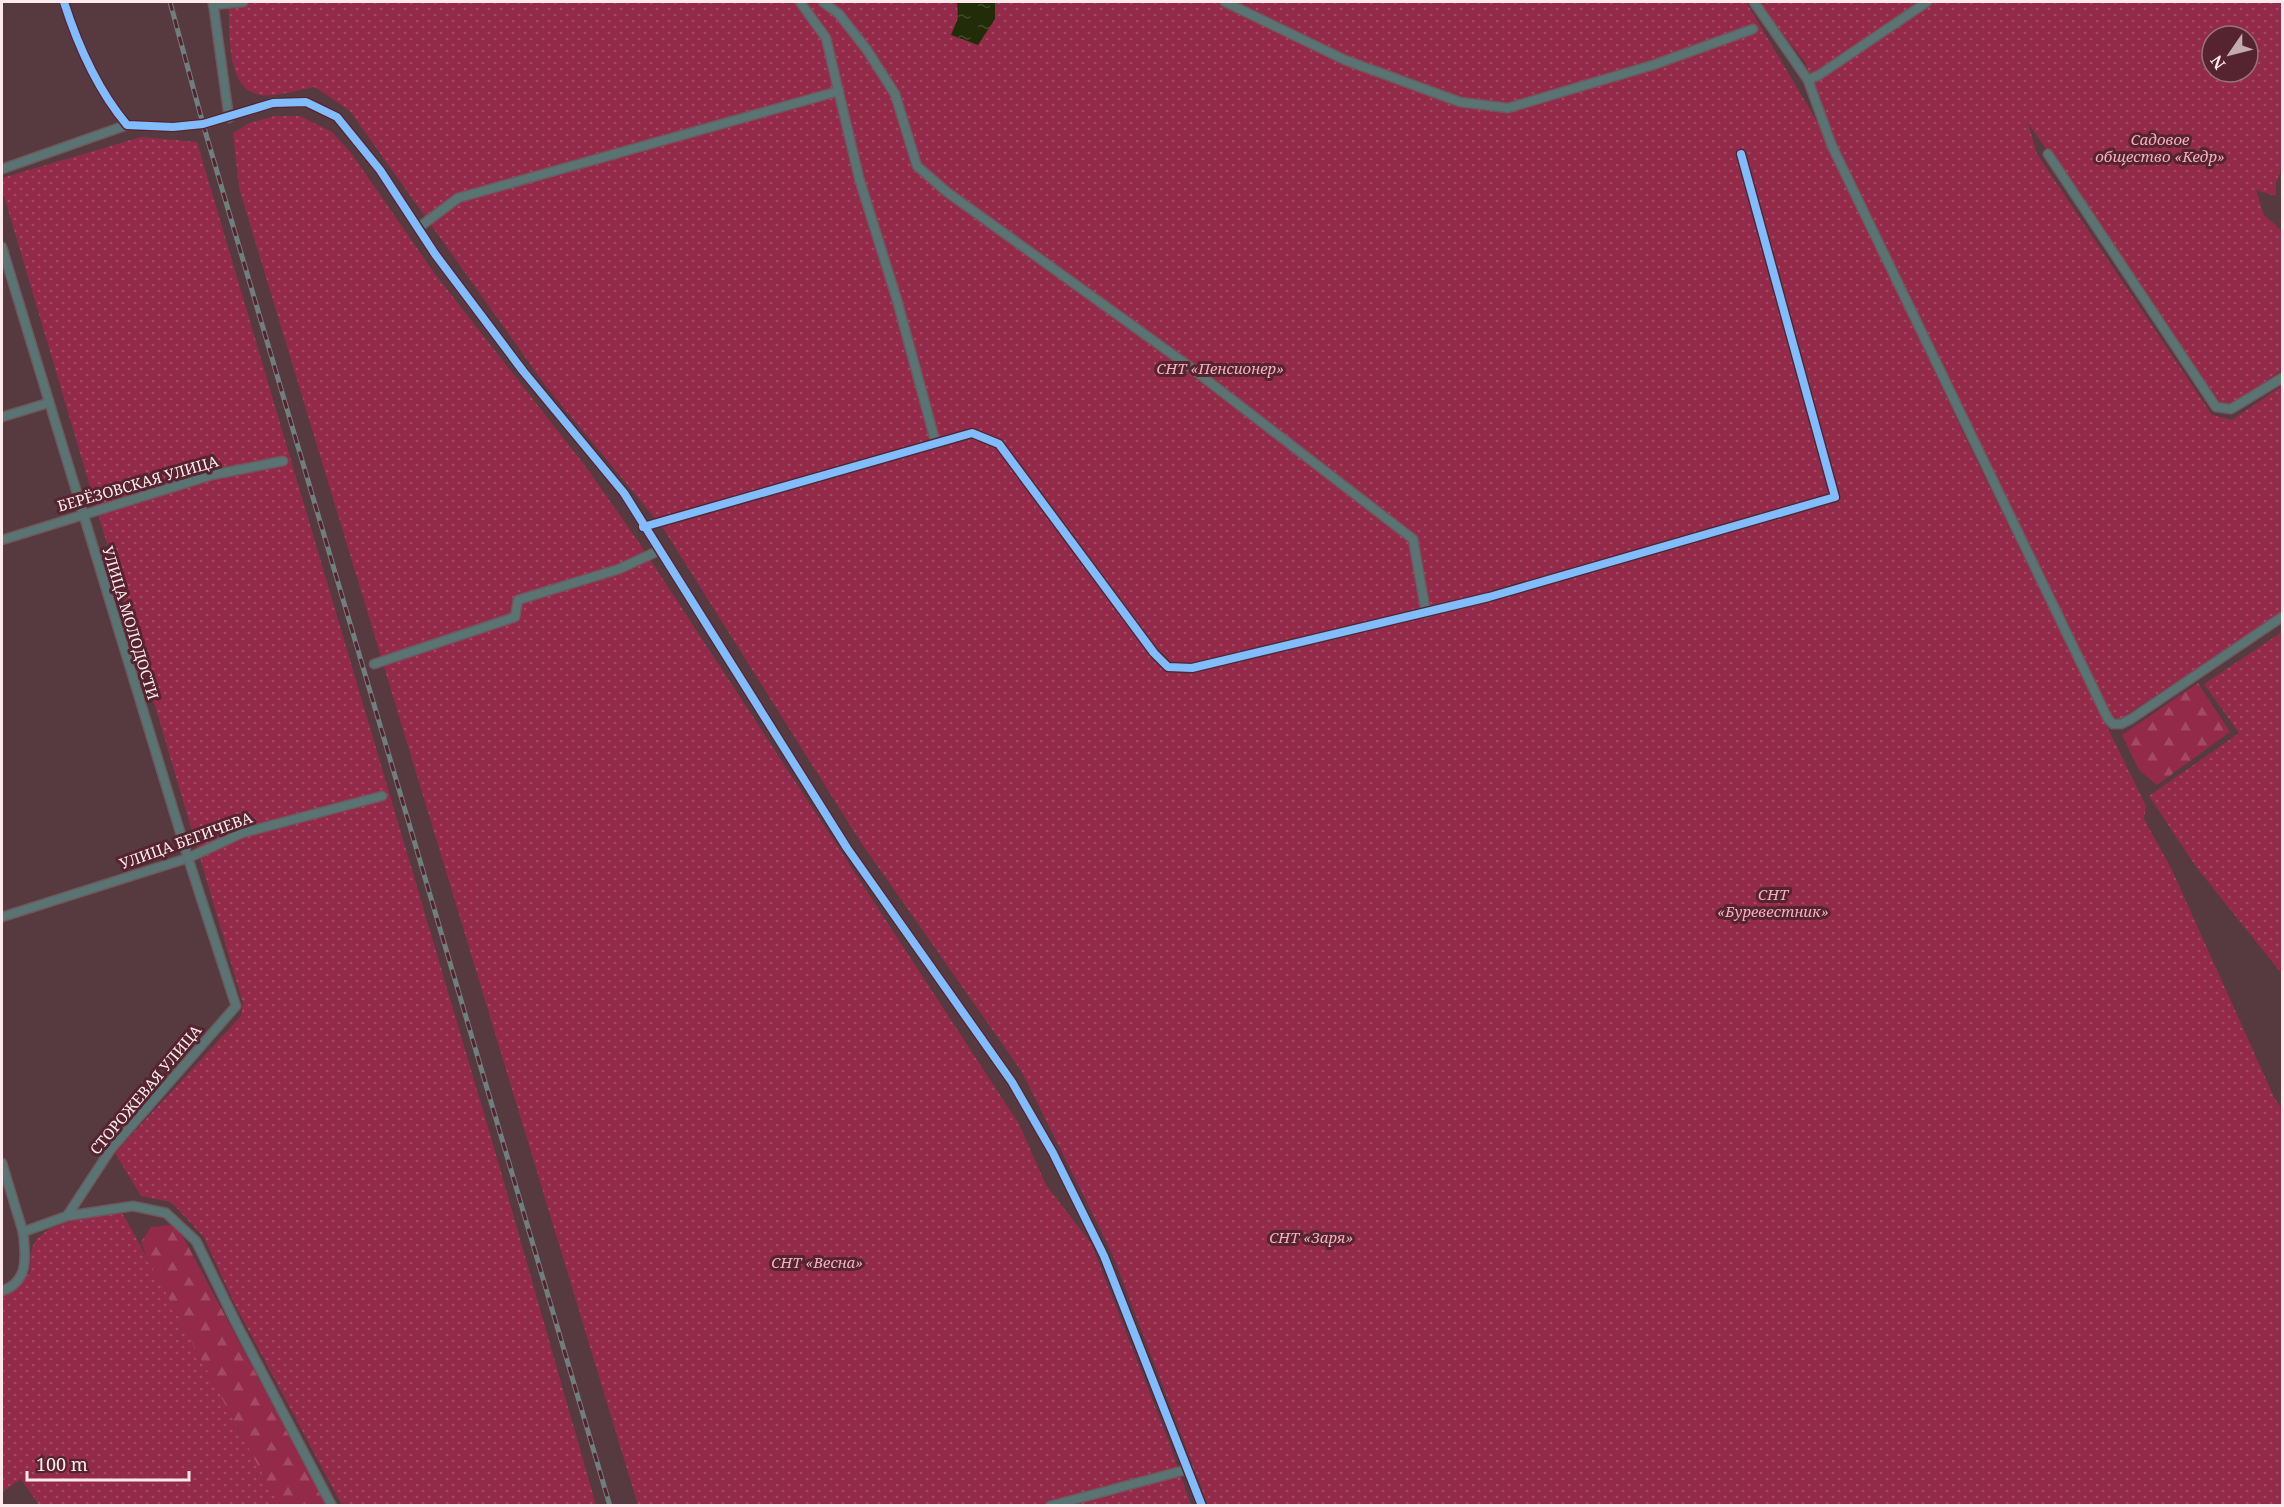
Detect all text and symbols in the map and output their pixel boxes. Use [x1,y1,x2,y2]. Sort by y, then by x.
north arrow [2200,24,2260,84]
text: N [2205,51,2230,74]
park label: Садовое общество «Кедр» [2095,129,2225,166]
park label: СНТ «Пенсионер» [1156,358,1284,378]
street label: БЕРЁЗОВСКАЯ УЛИЦА [55,450,221,516]
street label: УЛИЦА МОЛОДОСТИ [98,544,164,702]
street label: УЛИЦА БЕГИЧЕВА [117,807,255,873]
park label: СНТ «Буревестник» [1717,884,1829,921]
street label: СТОРОЖЕВАЯ УЛИЦА [85,1020,206,1158]
park label: СНТ «Заря» [1269,1227,1353,1247]
park label: СНТ «Весна» [771,1252,863,1272]
scale bar [27,1444,189,1482]
text: 100 m [36,1452,88,1476]

